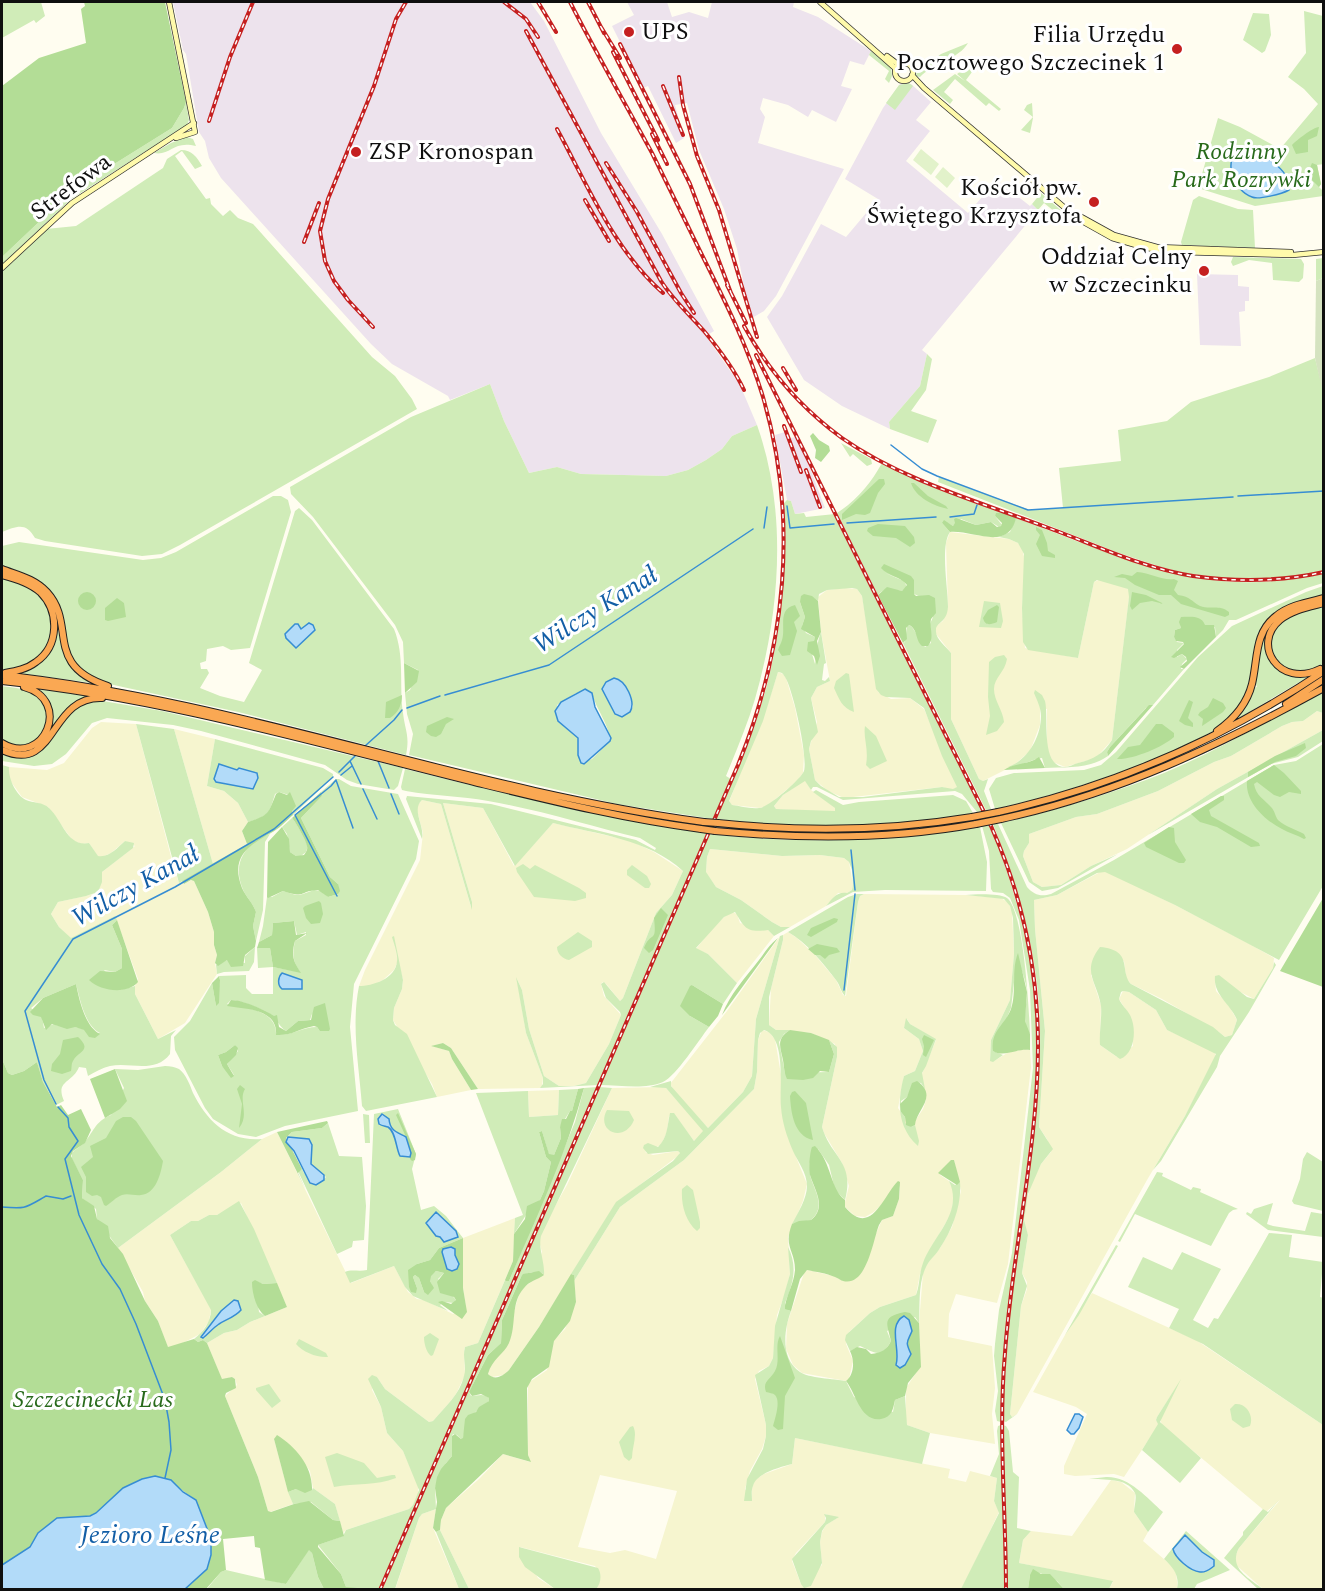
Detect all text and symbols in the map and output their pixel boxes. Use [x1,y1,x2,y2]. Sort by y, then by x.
place label: UPS [641,14,688,50]
place label: Filia Urzędu Pocztowego Szczecinek 1 [896,17,1165,81]
marker: UPS [622,25,636,39]
marker: Filia Urzędu Pocztowego Szczecinek 1 [1170,42,1184,56]
place label: ZSP Kronospan [368,134,534,170]
park label: Rodzinny Park Rozrywki [1171,134,1311,198]
street label: Strefowa [23,144,120,230]
marker: ZSP Kronospan [349,145,363,159]
place label: Kościół pw. Świętego Krzysztofa [867,170,1082,234]
marker: Kościół pw. Świętego Krzysztofa [1087,195,1101,209]
place label: Oddział Celny w Szczecinku [1041,239,1193,303]
marker: Oddział Celny w Szczecinku [1197,264,1211,278]
water label: Wilczy Kanał [525,555,666,664]
water label: Wilczy Kanał [64,834,207,938]
park label: Szczecinecki Las [13,1382,174,1418]
water label: Jezioro Leśne [78,1515,220,1555]

